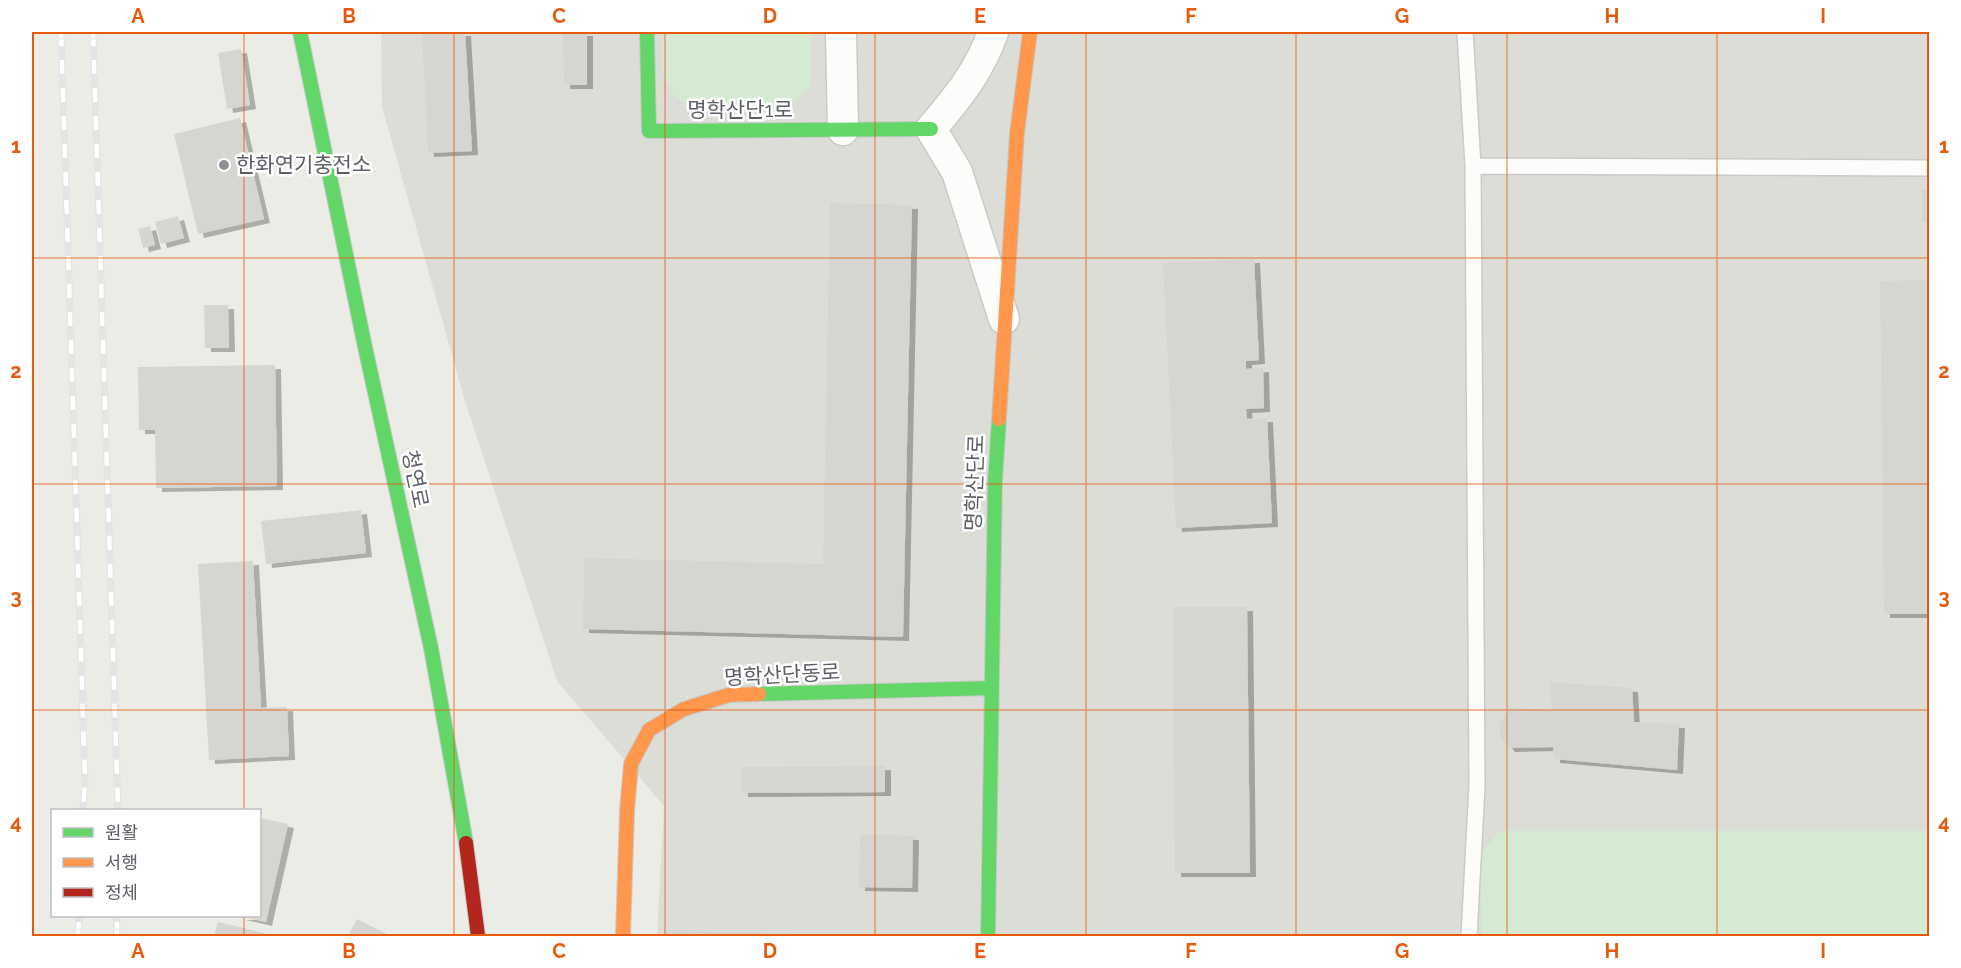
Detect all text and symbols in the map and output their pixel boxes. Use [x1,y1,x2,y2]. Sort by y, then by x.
text: A [131,4,145,28]
text: B [342,4,356,28]
text: C [552,4,566,28]
text: D [763,4,777,28]
text: E [974,4,986,28]
text: F [1185,4,1197,28]
text: G [1395,4,1409,28]
text: H [1605,4,1619,28]
text: I [1820,4,1826,28]
street label: 명학산단1로 [687,97,793,122]
text: 1 [11,134,21,158]
text: 1 [1939,134,1949,158]
place label: 한화연기충전소 [236,152,371,177]
marker: 한화연기충전소 [217,158,231,172]
text: 2 [10,359,22,383]
text: 2 [1938,359,1950,383]
street label: 명학산단로 [960,434,989,532]
street label: 청연로 [397,448,434,510]
text: 3 [10,585,22,609]
text: 3 [1938,585,1950,609]
street label: 명학산단동로 [723,659,841,690]
legend [51,809,261,917]
text: 4 [10,810,22,834]
text: 4 [1938,810,1950,834]
text: 원활 [105,822,138,843]
text: 서행 [105,852,138,873]
text: 정체 [105,882,138,903]
text: A [131,939,145,963]
text: B [342,939,356,963]
text: C [552,939,566,963]
text: D [763,939,777,963]
text: E [974,939,986,963]
text: F [1185,939,1197,963]
text: G [1395,939,1409,963]
text: H [1605,939,1619,963]
text: I [1820,939,1826,963]

